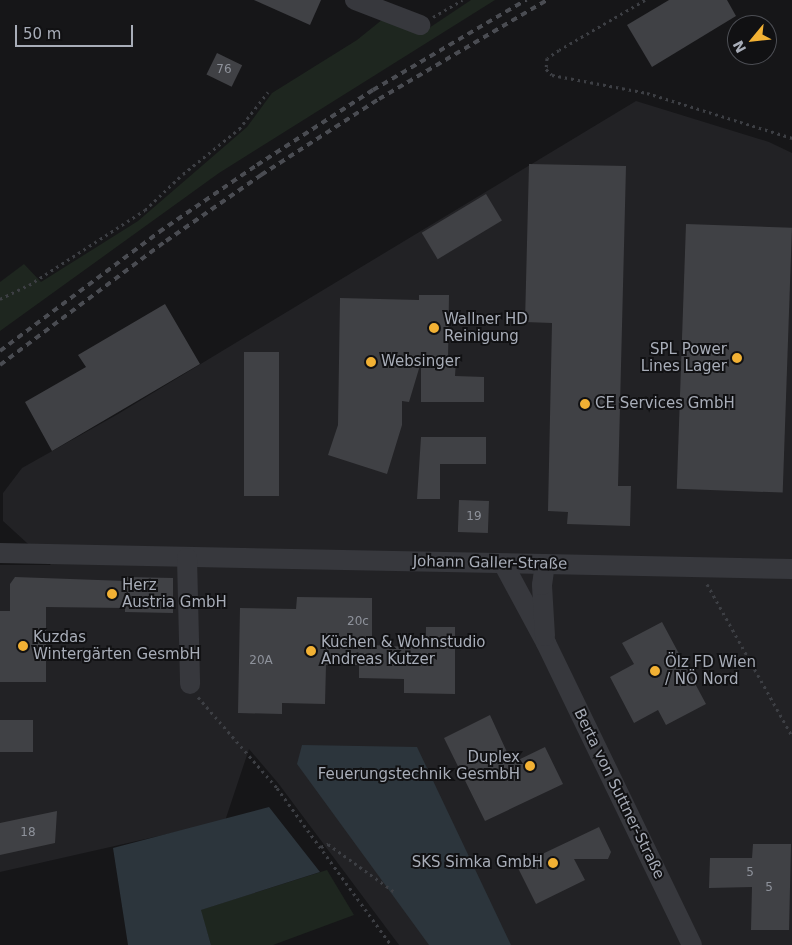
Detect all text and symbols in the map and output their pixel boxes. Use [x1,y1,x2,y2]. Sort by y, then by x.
scale bar [18,15,135,47]
north arrow [727,15,777,65]
text: 50 m [23,25,61,43]
text: N [730,38,749,56]
house number: 76 [216,63,232,77]
place label: Wallner HD Reinigung [444,310,528,345]
marker: Wallner HD Reinigung [428,322,440,334]
place label: SPL Power Lines Lager [641,340,727,375]
marker: SPL Power Lines Lager [731,352,743,364]
place label: Websinger [381,353,460,371]
marker: Websinger [365,356,377,368]
place label: CE Services GmbH [595,395,735,413]
marker: CE Services GmbH [579,398,591,410]
house number: 19 [466,510,482,524]
street label: Johann Galler-Straße [413,553,567,573]
place label: Herz Austria GmbH [122,576,227,611]
marker: Herz Austria GmbH [106,588,118,600]
house number: 20c [347,615,369,629]
place label: Kuzdas Wintergärten GesmbH [33,628,201,663]
place label: Küchen & Wohnstudio Andreas Kutzer [321,633,486,668]
marker: Kuzdas Wintergärten GesmbH [17,640,29,652]
marker: Küchen & Wohnstudio Andreas Kutzer [305,645,317,657]
place label: Ölz FD Wien / NÖ Nord [665,653,756,688]
house number: 20A [249,654,273,668]
marker: Ölz FD Wien / NÖ Nord [649,665,661,677]
street label: Berta von Suttner-Straße [570,706,668,882]
place label: Duplex Feuerungstechnik GesmbH [318,748,520,783]
marker: Duplex Feuerungstechnik GesmbH [524,760,536,772]
house number: 18 [20,826,36,840]
place label: SKS Simka GmbH [412,854,543,872]
marker: SKS Simka GmbH [547,857,559,869]
house number: 5 [746,866,754,880]
house number: 5 [765,881,773,895]

